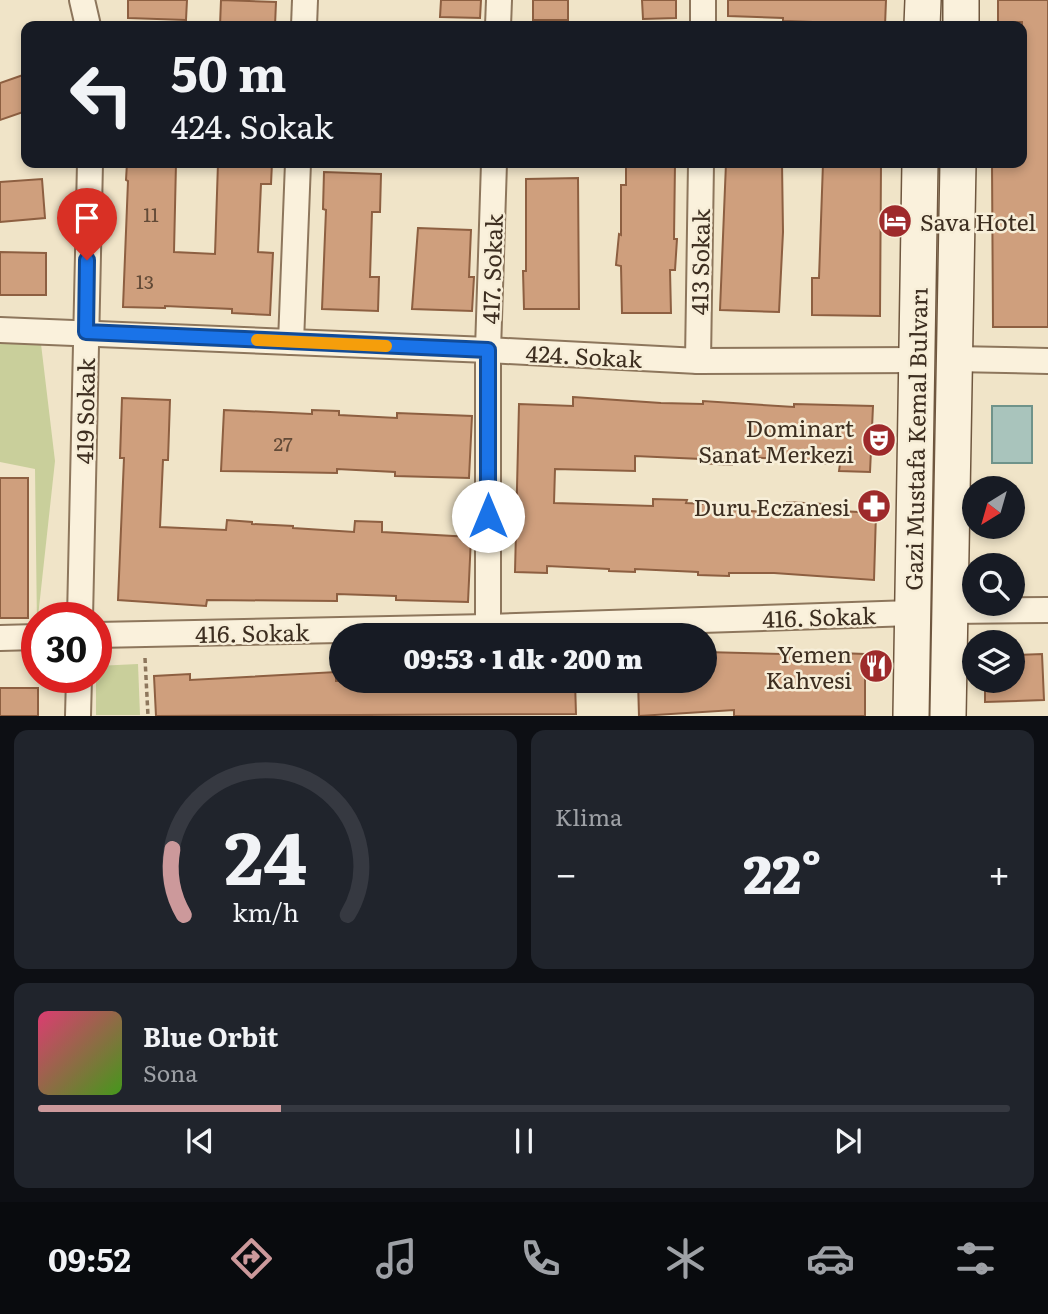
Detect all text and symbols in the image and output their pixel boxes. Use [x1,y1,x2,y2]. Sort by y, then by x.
text: 50 m [171,34,287,107]
icon: left [56,49,147,140]
text: 424. Sokak [171,101,333,149]
pin [57,188,117,260]
icon: arrive [68,199,106,237]
house number: 11 [143,200,159,228]
hotel icon: Sava Hotel [876,202,914,240]
place label: Sava Hotel [920,204,1036,238]
street label: 413 Sokak [681,208,717,315]
street label: 417. Sokak [472,212,510,325]
house number: 13 [136,267,154,295]
street label: Gazi Mustafa Kemal Bulvarı [895,287,935,591]
street label: 424. Sokak [525,335,644,375]
street label: 419 Sokak [66,357,102,464]
place label: Dominart Sanat Merkezi [698,410,855,470]
theatre icon: Dominart Sanat Merkezi [860,421,898,459]
house number: 27 [273,429,293,457]
north arrow [962,476,1026,539]
map controls [962,476,1025,693]
position arrow [451,479,525,553]
pharmacy icon: Duru Eczanesi [855,487,893,525]
place label: Duru Eczanesi [694,489,850,523]
button: search [962,553,1025,616]
street label: 416. Sokak [761,597,878,635]
speed limit sign: 30 [21,602,112,693]
street label: 416. Sokak [195,614,310,650]
button: layers [962,630,1025,693]
place label: Yemen Kahvesi [766,636,852,696]
text: 09:53 · 1 dk · 200 m [403,638,643,677]
restaurant icon: Yemen Kahvesi [857,647,895,685]
text: Klima [555,799,622,833]
text: 24 [224,800,307,908]
text: 22° [743,833,822,910]
text: − [555,843,577,900]
text: + [988,843,1010,900]
text: km/h [232,893,299,930]
text: Blue Orbit [143,1016,278,1055]
text: Sona [143,1055,198,1089]
icon: previous [181,1122,219,1160]
icon: pause [505,1122,543,1160]
icon: next [829,1122,867,1160]
text: 09:52 [48,1234,131,1282]
icon: directions [227,1234,276,1283]
icon: music [372,1234,421,1283]
icon: phone [516,1234,565,1283]
icon: climate [661,1234,710,1283]
icon: car [806,1234,855,1283]
icon: filters [951,1234,1000,1283]

